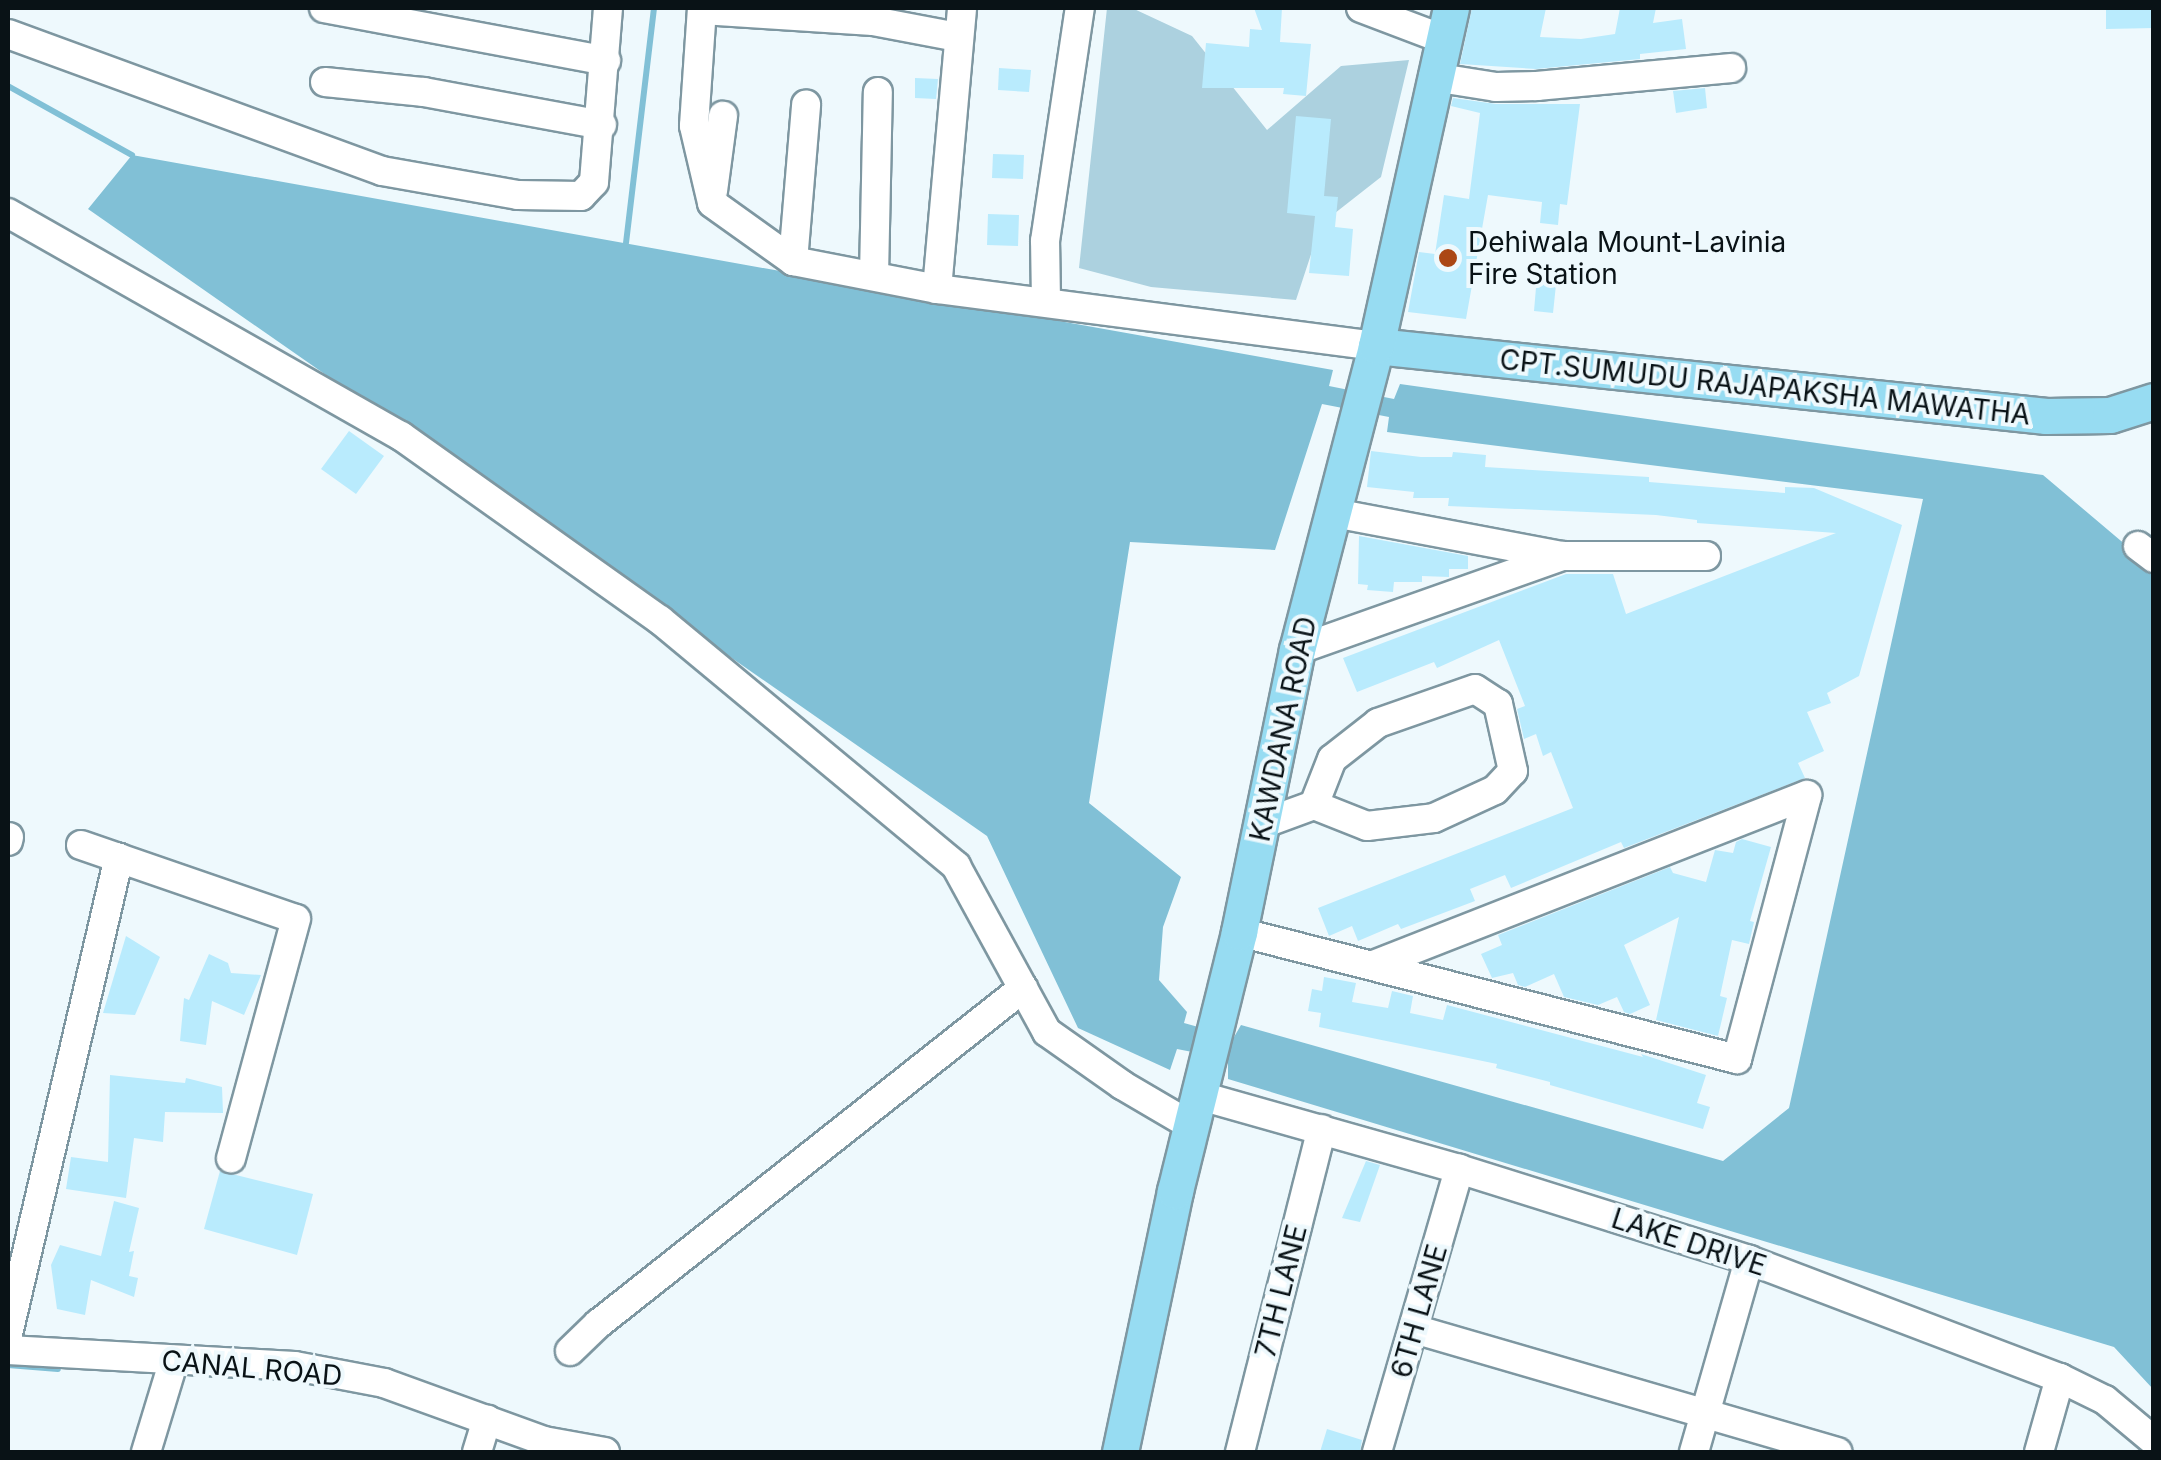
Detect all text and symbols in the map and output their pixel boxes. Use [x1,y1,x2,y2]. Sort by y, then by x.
place label: Dehiwala Mount-Lavinia Fire Station [1468,225,1786,291]
marker: Dehiwala Mount-Lavinia Fire Station [1437,247,1459,269]
street label: CPT.SUMUDU RAJAPAKSHA MAWATHA [1498,342,2032,432]
street label: KAWDANA ROAD [1243,614,1323,844]
street label: LAKE DRIVE [1607,1201,1771,1283]
street label: 7TH LANE [1248,1221,1314,1361]
street label: 6TH LANE [1384,1240,1454,1382]
street label: CANAL ROAD [160,1343,344,1393]

